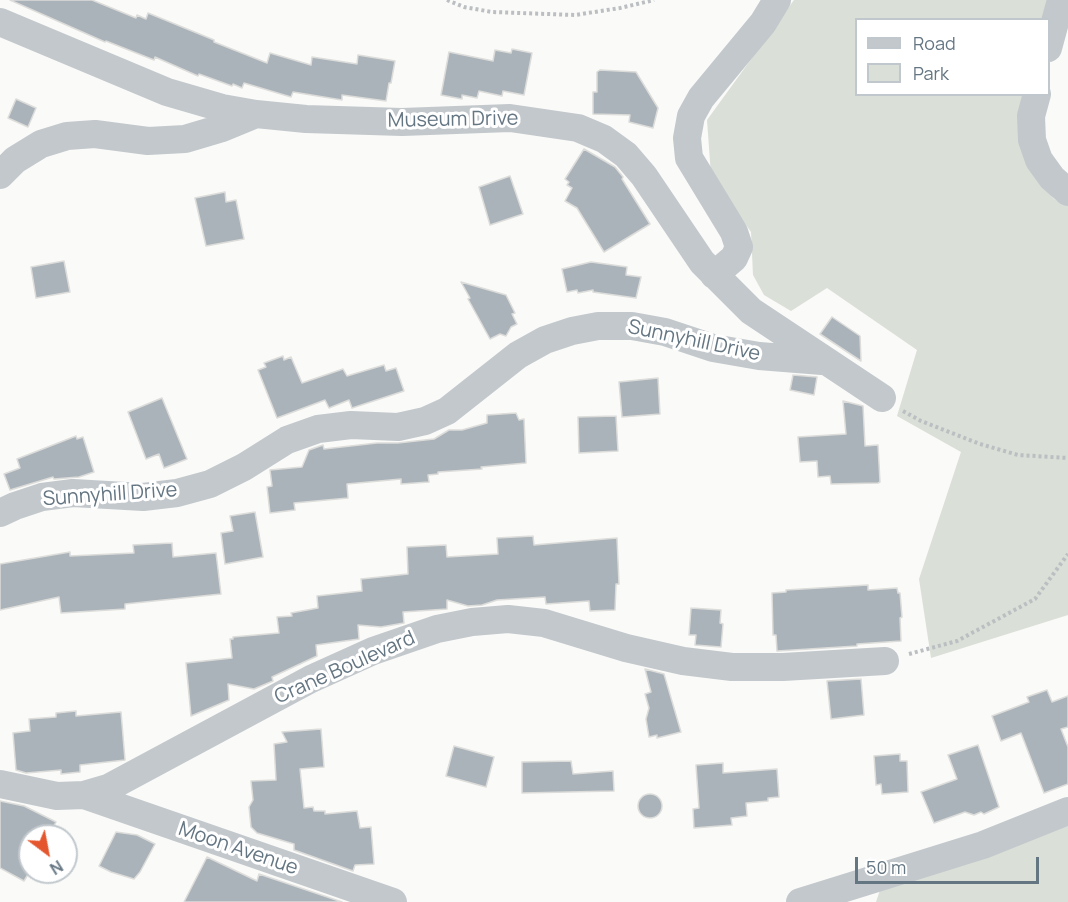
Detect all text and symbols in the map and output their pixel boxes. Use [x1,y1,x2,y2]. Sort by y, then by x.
legend [855,18,1050,96]
text: Road [913,31,956,55]
text: Park [913,61,949,85]
street label: Museum Drive [388,107,518,133]
street label: Sunnyhill Drive [626,315,762,367]
street label: Sunnyhill Drive [42,478,178,512]
street label: Crane Boulevard [271,626,419,710]
street label: Moon Avenue [175,817,301,881]
north arrow [18,824,78,884]
scale bar [858,845,1042,883]
text: N [46,855,67,880]
text: 50 m [866,855,906,879]

